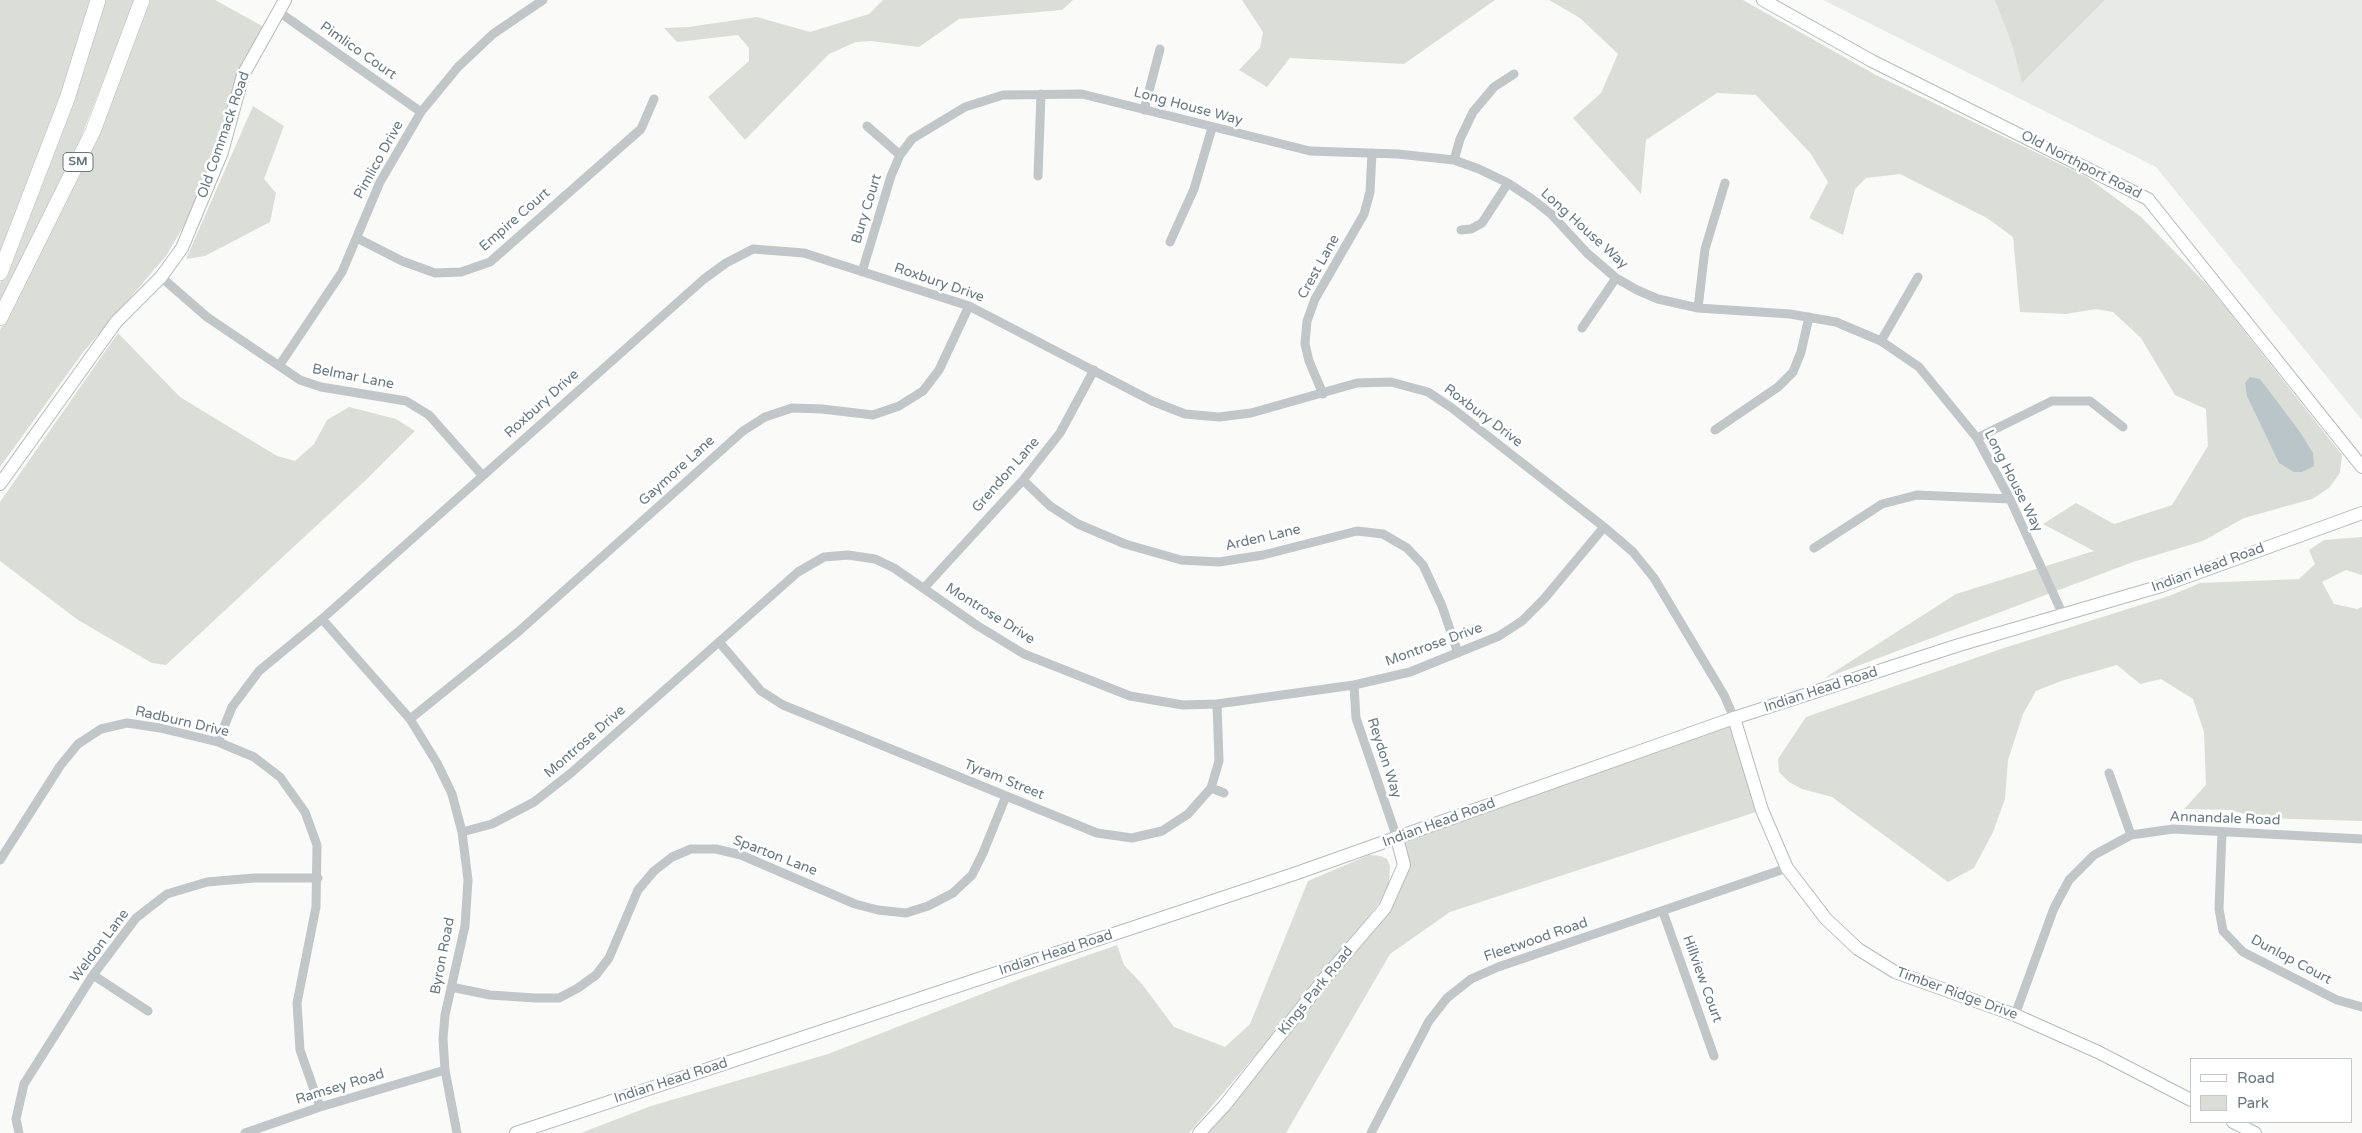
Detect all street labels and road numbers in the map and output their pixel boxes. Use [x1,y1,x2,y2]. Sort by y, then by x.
street label: Pimlico Court [317,18,399,84]
street label: Old Commack Road [194,70,254,200]
street label: Long House Way [1132,84,1244,130]
street label: Pimlico Drive [351,118,407,202]
street label: Old Northport Road [2018,127,2144,203]
road number: SM [63,152,93,172]
street label: Bury Court [848,172,886,246]
street label: Empire Court [476,185,554,255]
street label: Long House Way [1537,185,1631,273]
street label: Crest Lane [1295,232,1343,302]
street label: Roxbury Drive [892,260,986,306]
street label: Belmar Lane [311,361,395,393]
street label: Roxbury Drive [501,366,583,442]
street label: Roxbury Drive [1440,381,1526,451]
street label: Long House Way [1980,427,2046,535]
street label: Gaymore Lane [636,433,718,509]
street label: Grendon Lane [969,434,1043,516]
street label: Arden Lane [1224,521,1302,555]
street label: Indian Head Road [2149,540,2267,596]
street label: Montrose Drive [942,580,1038,648]
street label: Montrose Drive [1383,620,1485,670]
street label: Indian Head Road [1762,664,1880,716]
street label: Montrose Drive [541,702,629,782]
street label: Radburn Drive [133,703,231,741]
street label: Reydon Way [1363,716,1405,800]
street label: Tyram Street [962,756,1046,804]
street label: Indian Head Road [1380,795,1498,851]
street label: Annandale Road [2169,809,2281,829]
street label: Sparton Lane [730,832,820,880]
street label: Weldon Lane [67,906,133,986]
street label: Fleetwood Road [1482,914,1590,966]
street label: Byron Road [427,916,459,996]
street label: Indian Head Road [997,927,1115,979]
street label: Dunlop Court [2248,932,2334,988]
street label: Hillview Court [1678,933,1726,1025]
street label: Kings Park Road [1275,943,1357,1039]
street label: Timber Ridge Drive [1894,964,2020,1024]
street label: Indian Head Road [612,1055,730,1107]
street label: Ramsey Road [294,1066,386,1108]

